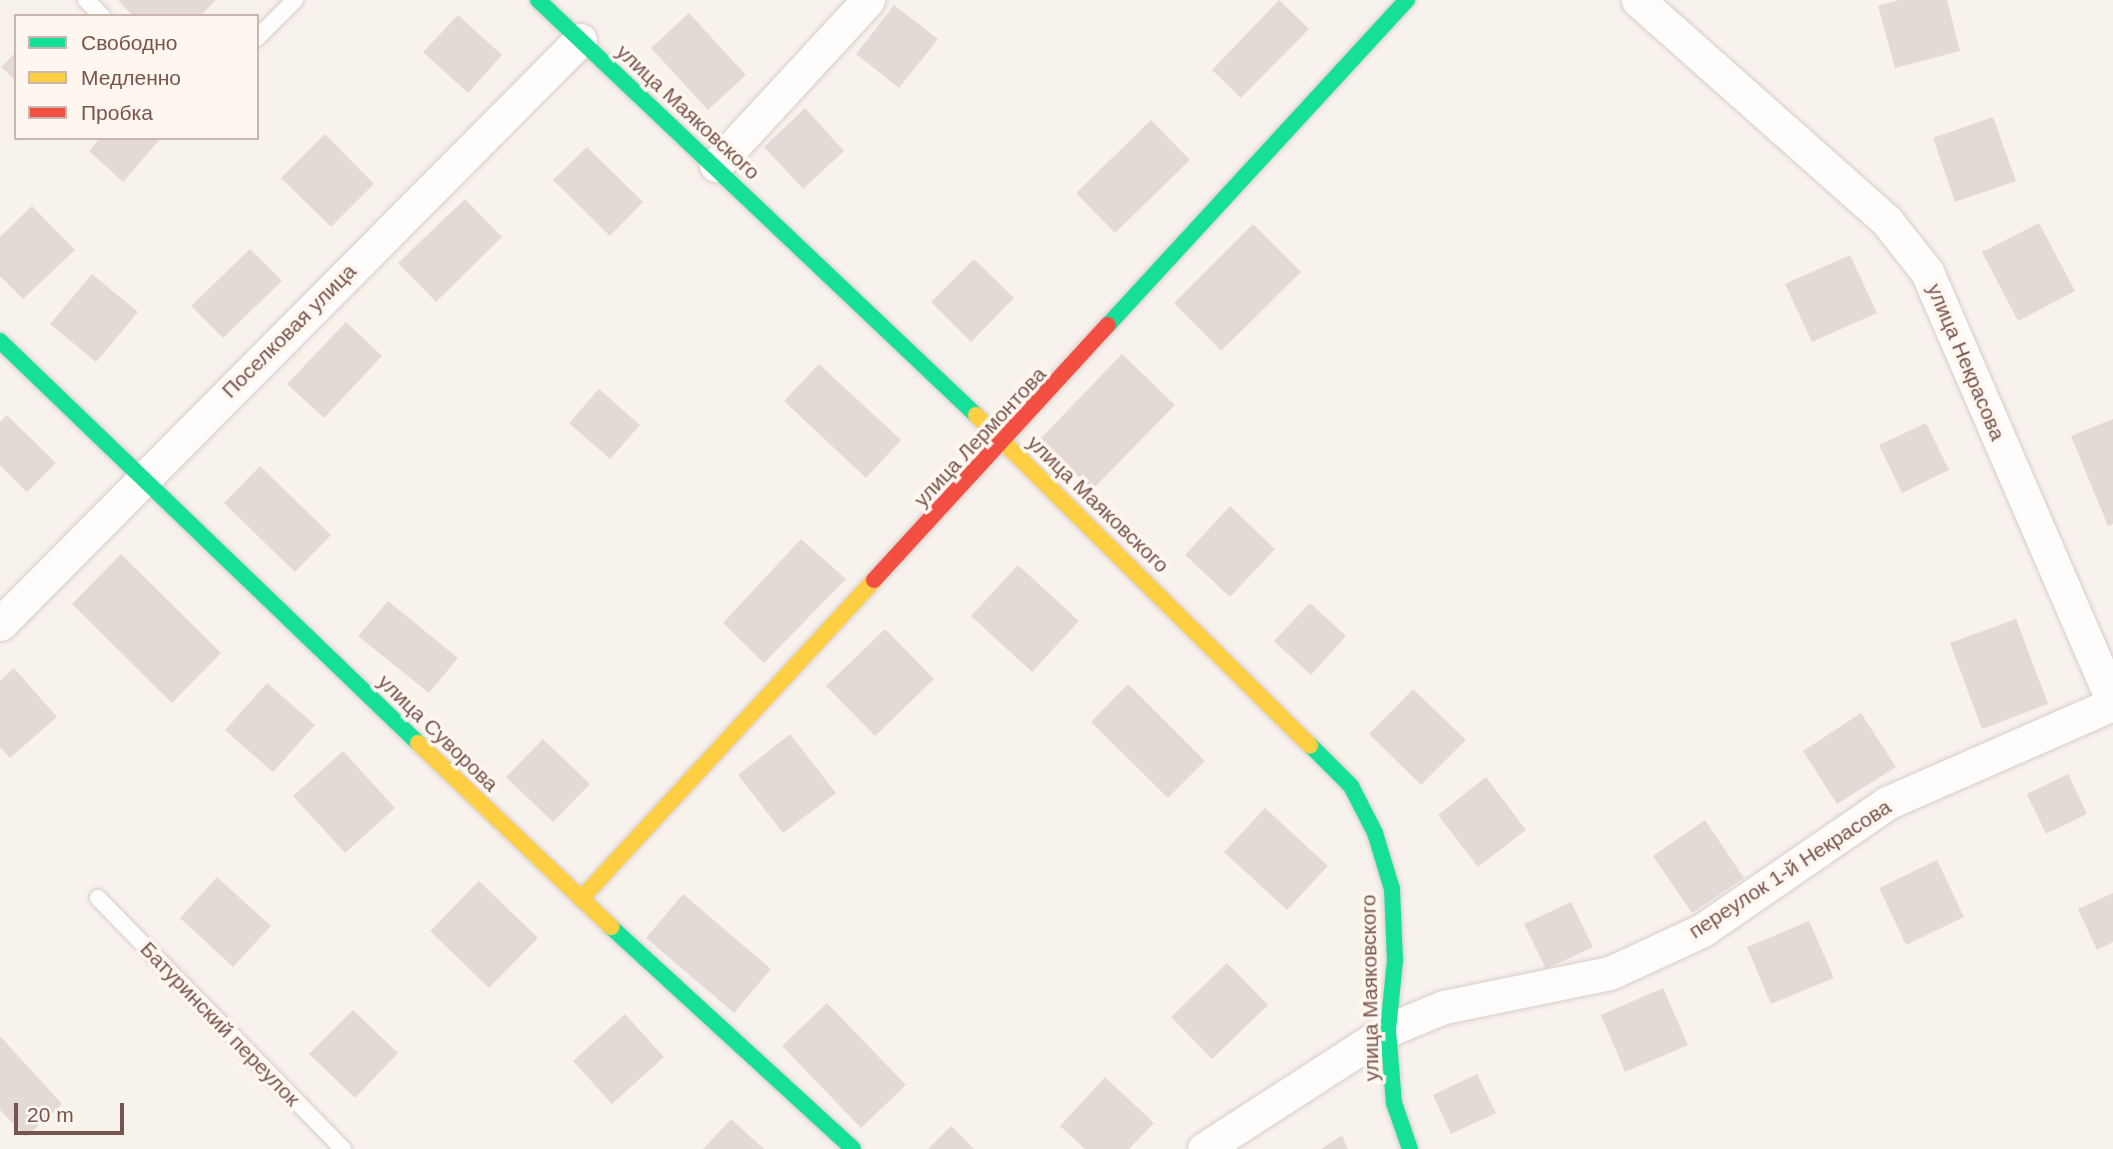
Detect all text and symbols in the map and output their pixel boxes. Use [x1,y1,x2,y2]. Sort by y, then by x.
legend [14,14,259,140]
text: Свободно [81,31,178,54]
street label: улица Маяковского [611,39,765,185]
text: Медленно [81,66,181,89]
text: Пробка [81,101,153,124]
street label: Поселковая улица [217,259,361,403]
street label: улица Некрасова [1922,280,2010,444]
street label: улица Лермонтова [909,362,1051,512]
street label: улица Маяковского [1022,430,1174,578]
street label: улица Суворова [372,669,504,797]
street label: переулок 1-й Некрасова [1684,794,1896,944]
street label: улица Маяковского [1356,894,1384,1082]
street label: Батуринский переулок [135,937,305,1111]
scale bar [18,1090,128,1134]
text: 20 m [27,1103,74,1126]

